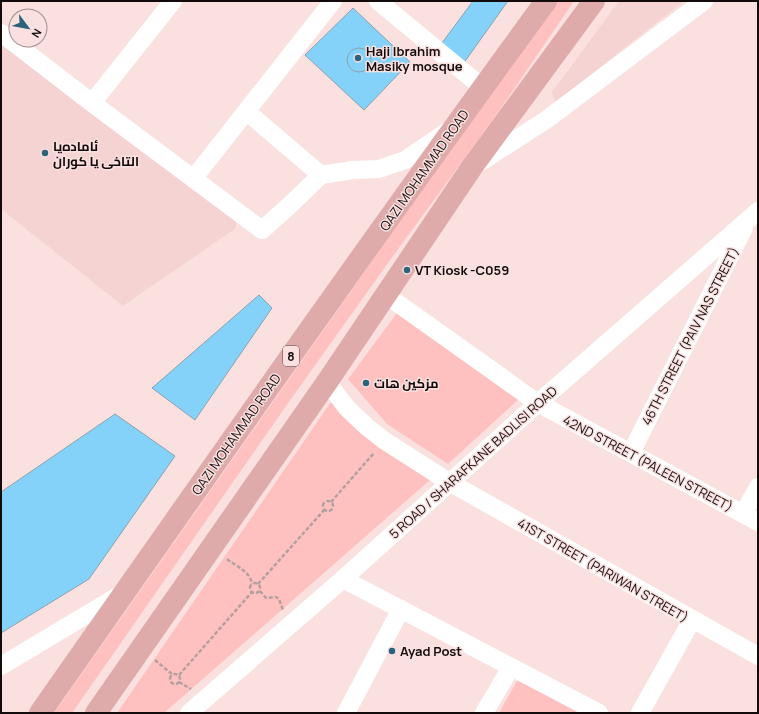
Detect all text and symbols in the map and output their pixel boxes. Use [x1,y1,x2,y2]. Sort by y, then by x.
north arrow [8,8,48,48]
text: N [28,26,45,41]
place label: Haji Ibrahim Masiky mosque [366,42,463,75]
marker: Haji Ibrahim Masiky mosque [353,53,363,63]
street label: QAZI MOHAMMAD ROAD [375,106,473,234]
place label: ئاماده‌یا التاخی یا کوران [53,137,139,170]
marker: ئاماده‌یا التاخی یا کوران [40,148,50,158]
street label: 46TH STREET (PAIV NAS STREET) [637,244,743,428]
place label: VT Kiosk -C059 [415,261,509,279]
marker: VT Kiosk -C059 [402,265,412,275]
road number: 8 [283,346,299,366]
street label: QAZI MOHAMMAD ROAD [187,370,285,498]
place label: مزكين هات [374,374,439,392]
marker: مزكين هات [361,378,371,388]
street label: 5 ROAD / SHARAFKANE BADLISI ROAD [385,381,561,542]
street label: 42ND STREET (PALEEN STREET) [560,410,736,516]
street label: 41ST STREET (PARIWAN STREET) [514,514,692,626]
place label: Ayad Post [400,642,462,660]
marker: Ayad Post [387,646,397,656]

